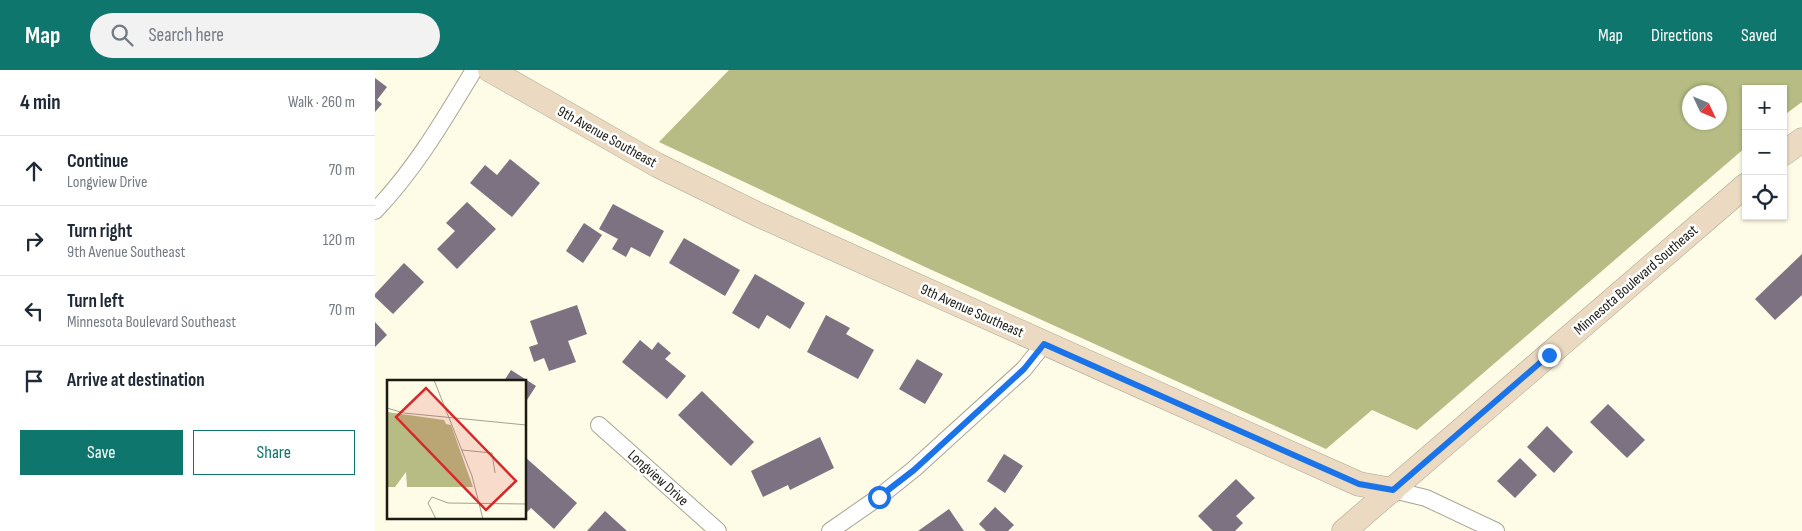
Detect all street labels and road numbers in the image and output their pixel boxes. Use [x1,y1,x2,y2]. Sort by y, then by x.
street label: 9th Avenue Southeast [554,102,660,172]
street label: Minnesota Boulevard Southeast [1570,221,1702,339]
street label: 9th Avenue Southeast [917,280,1027,342]
street label: Longview Drive [624,446,692,510]

